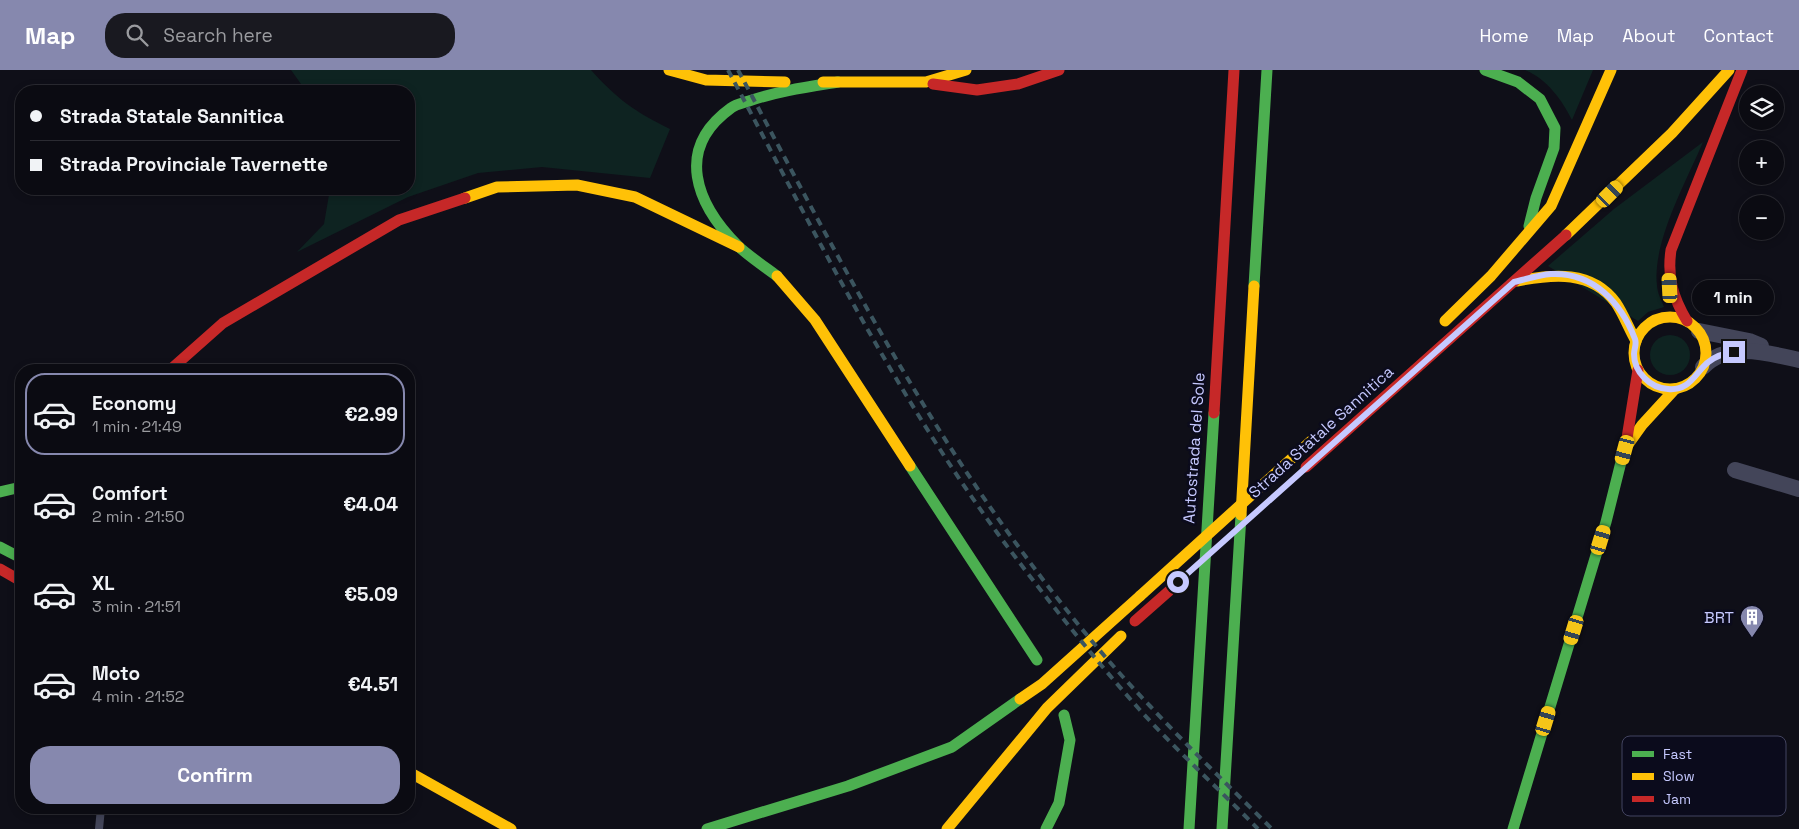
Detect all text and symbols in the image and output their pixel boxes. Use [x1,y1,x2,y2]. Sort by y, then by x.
search box [105,13,455,58]
text: Map [25,20,75,51]
icon: search [123,21,151,49]
text: Search here [163,23,273,48]
text: Home [1480,24,1529,47]
text: Map [1557,24,1594,47]
text: About [1622,24,1676,47]
text: Contact [1704,24,1774,47]
map controls [1739,85,1784,240]
button: layers [1739,85,1784,130]
text: Strada Statale Sannitica [60,104,284,129]
button: + [1739,140,1784,185]
text: Strada Provinciale Tavernette [60,152,328,177]
car [1594,178,1625,210]
button: − [1739,195,1784,240]
car [1661,273,1678,303]
callout: 1 min [1693,280,1775,314]
text: 1 min [1713,287,1753,308]
route end [1723,341,1745,363]
street label: Strada Statale Sannitica [1244,361,1398,503]
street label: Autostrada del Sole [1178,372,1210,524]
text: Economy [92,391,176,416]
icon: car [32,392,77,437]
text: €2.99 [345,402,398,427]
text: 1 min · 21:49 [92,416,182,437]
car [1613,434,1636,466]
text: Comfort [92,481,168,506]
icon: car [32,482,77,527]
text: €4.04 [343,492,398,517]
text: 2 min · 21:50 [92,506,185,527]
car [1589,523,1612,557]
text: XL [92,571,115,596]
route start [1167,571,1189,593]
icon: car [32,572,77,617]
text: €5.09 [344,582,398,607]
text: 3 min · 21:51 [92,596,181,617]
building icon: BRT [1739,604,1765,638]
place label: BRT [1704,607,1734,628]
car [1562,613,1585,647]
text: Moto [92,661,140,686]
icon: car [32,662,77,707]
text: €4.51 [348,672,398,697]
text: 4 min · 21:52 [92,686,184,707]
car [1534,704,1557,738]
legend [1622,736,1786,816]
text: Fast [1663,745,1692,763]
button: Confirm [30,746,400,804]
text: Slow [1663,767,1695,785]
text: Jam [1663,790,1691,808]

